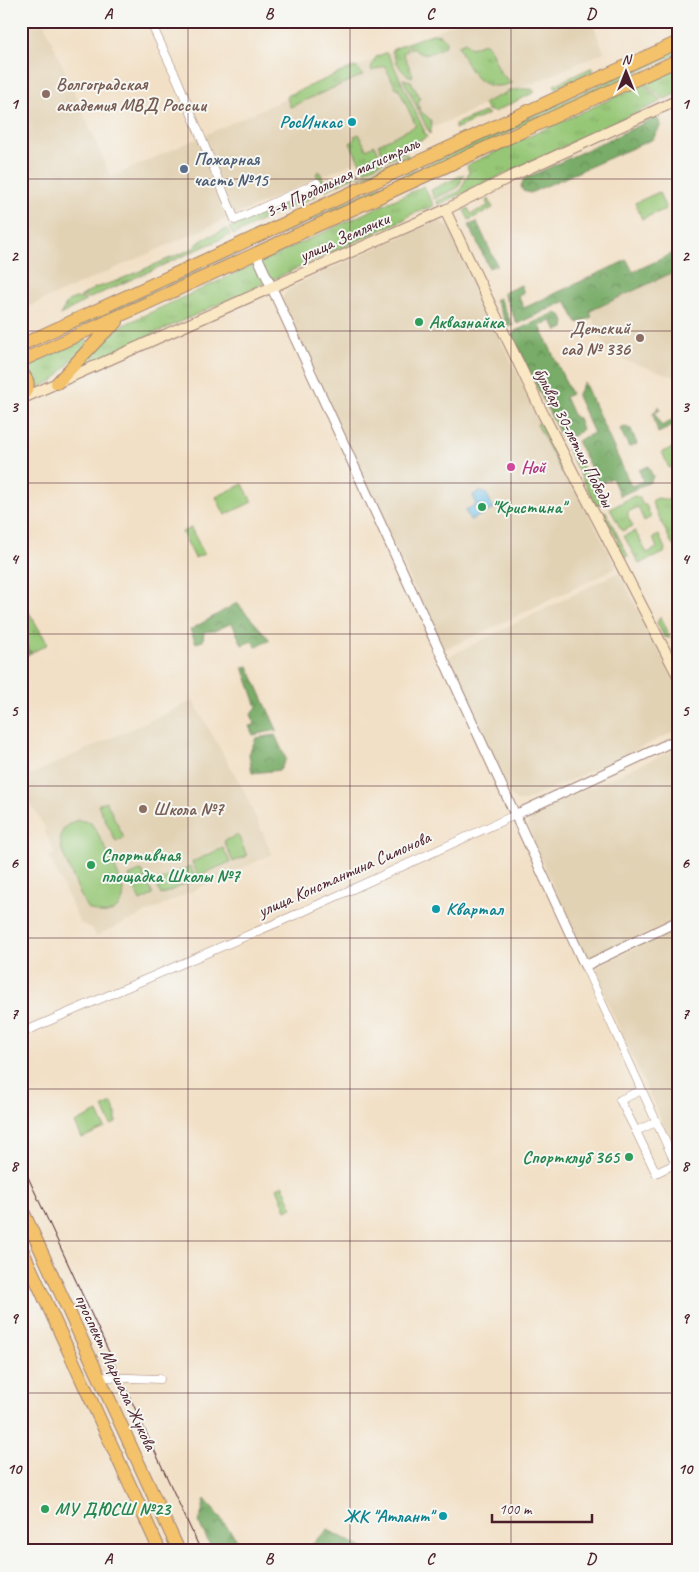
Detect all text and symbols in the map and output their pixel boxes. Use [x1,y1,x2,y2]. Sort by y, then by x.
text: A [104,4,114,24]
text: B [265,4,275,24]
text: C [426,4,436,24]
text: D [586,4,597,24]
north arrow [602,48,652,98]
text: N [622,51,633,68]
place label: Волгоградская академия МВД России [56,73,208,116]
marker: Волгоградская академия МВД России [40,88,52,100]
text: 1 [10,94,19,114]
text: 1 [681,94,690,114]
place label: РосИнкас [280,111,343,133]
marker: РосИнкас [346,116,358,128]
street label: 3-я Продольная магистраль [262,131,424,222]
place label: Пожарная часть №15 [194,148,270,191]
marker: Пожарная часть №15 [178,163,190,175]
street label: улица Землячки [295,207,394,267]
text: 2 [10,246,19,266]
text: 2 [681,246,690,266]
place label: Аквазнайка [429,311,506,333]
marker: Аквазнайка [413,316,425,328]
place label: Детский сад № 336 [561,317,632,360]
marker: Детский сад № 336 [634,332,646,344]
street label: бульвар 30-летия Победы [529,363,619,512]
text: 3 [10,397,19,417]
text: 3 [681,397,690,417]
place label: Ной [521,456,547,478]
marker: Ной [505,461,517,473]
place label: "Кристина" [492,496,569,518]
marker: "Кристина" [476,501,488,513]
text: 4 [10,549,19,569]
text: 4 [681,549,690,569]
text: 5 [11,701,20,721]
text: 5 [682,701,691,721]
place label: Школа №7 [153,798,225,820]
marker: Школа №7 [137,803,149,815]
street label: улица Константина Симонова [254,825,435,922]
place label: Спортивная площадка Школы №7 [101,844,241,887]
text: 6 [10,853,19,873]
text: 6 [681,853,690,873]
marker: Спортивная площадка Школы №7 [85,859,97,871]
place label: Квартал [446,898,505,920]
marker: Квартал [430,903,442,915]
text: 7 [10,1004,19,1024]
text: 7 [681,1004,690,1024]
place label: Спортклуб 365 [522,1146,621,1168]
marker: Спортклуб 365 [623,1151,635,1163]
text: 8 [10,1156,19,1176]
text: 8 [681,1156,690,1176]
street label: проспект Маршала Жукова [70,1290,163,1455]
text: 9 [10,1308,19,1328]
text: 9 [681,1308,690,1328]
text: 10 [7,1459,23,1479]
text: 10 [678,1459,694,1479]
scale bar [492,1492,592,1524]
place label: МУ ДЮСШ №23 [55,1498,172,1520]
text: 100 m [499,1500,533,1519]
marker: МУ ДЮСШ №23 [39,1503,51,1515]
place label: ЖК "Атлант" [344,1505,437,1527]
marker: ЖК "Атлант" [437,1510,449,1522]
text: A [104,1549,114,1569]
text: B [265,1549,275,1569]
text: C [426,1549,436,1569]
text: D [586,1549,597,1569]

